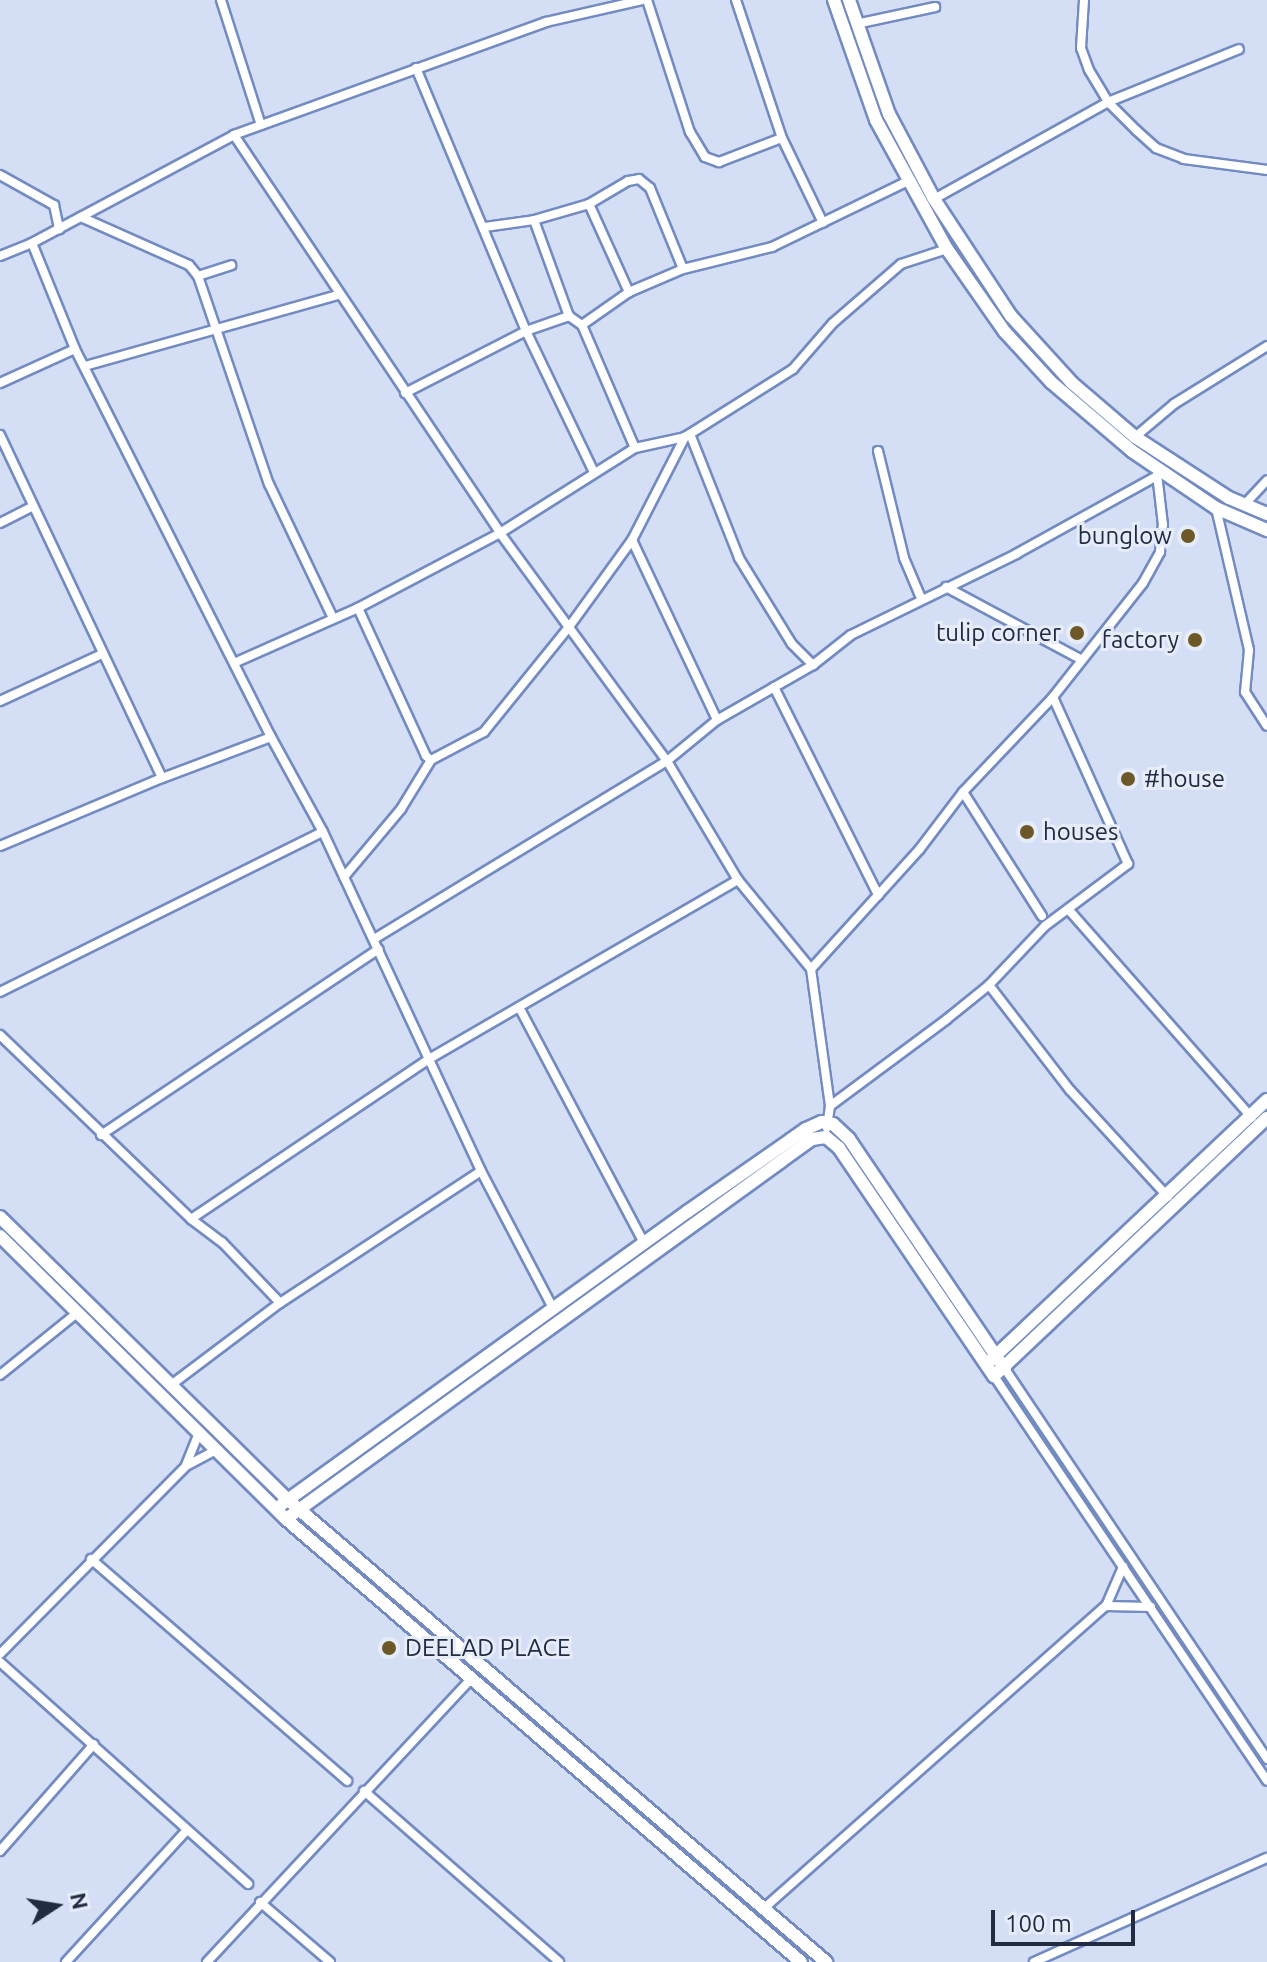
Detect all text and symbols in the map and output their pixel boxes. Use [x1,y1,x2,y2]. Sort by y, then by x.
place label: bunglow [1078,522,1172,550]
marker: bunglow [1179,527,1197,545]
place label: tulip corner [936,619,1061,647]
marker: tulip corner [1068,624,1086,642]
place label: factory [1102,626,1179,654]
marker: factory [1186,631,1204,649]
place label: #house [1144,765,1225,793]
marker: #house [1119,770,1137,788]
place label: houses [1043,818,1119,846]
marker: houses [1018,823,1036,841]
place label: DEELAD PLACE [405,1634,571,1662]
marker: DEELAD PLACE [380,1639,398,1657]
north arrow [16,1866,96,1946]
text: N [66,1890,94,1912]
scale bar [995,1894,1139,1944]
text: 100 m [1005,1910,1072,1937]

